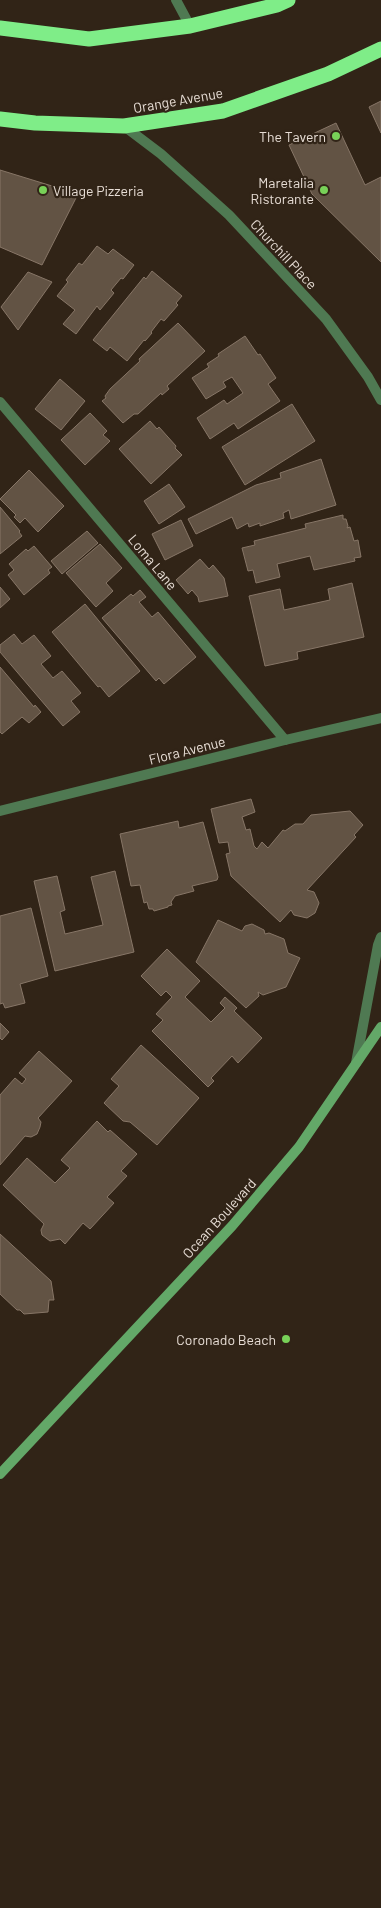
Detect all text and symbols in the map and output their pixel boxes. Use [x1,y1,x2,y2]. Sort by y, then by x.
street label: Orange Avenue [132,84,224,116]
place label: The Tavern [259,128,326,145]
marker: The Tavern [330,130,342,142]
place label: Maretalia Ristorante [251,174,314,207]
place label: Village Pizzeria [53,182,144,199]
marker: Village Pizzeria [37,184,49,196]
marker: Maretalia Ristorante [318,184,330,196]
street label: Churchill Place [247,215,321,293]
street label: Loma Lane [125,531,181,593]
street label: Flora Avenue [147,732,227,768]
street label: Ocean Boulevard [179,1175,259,1261]
place label: Coronado Beach [176,1331,276,1348]
marker: Coronado Beach [280,1333,292,1345]

